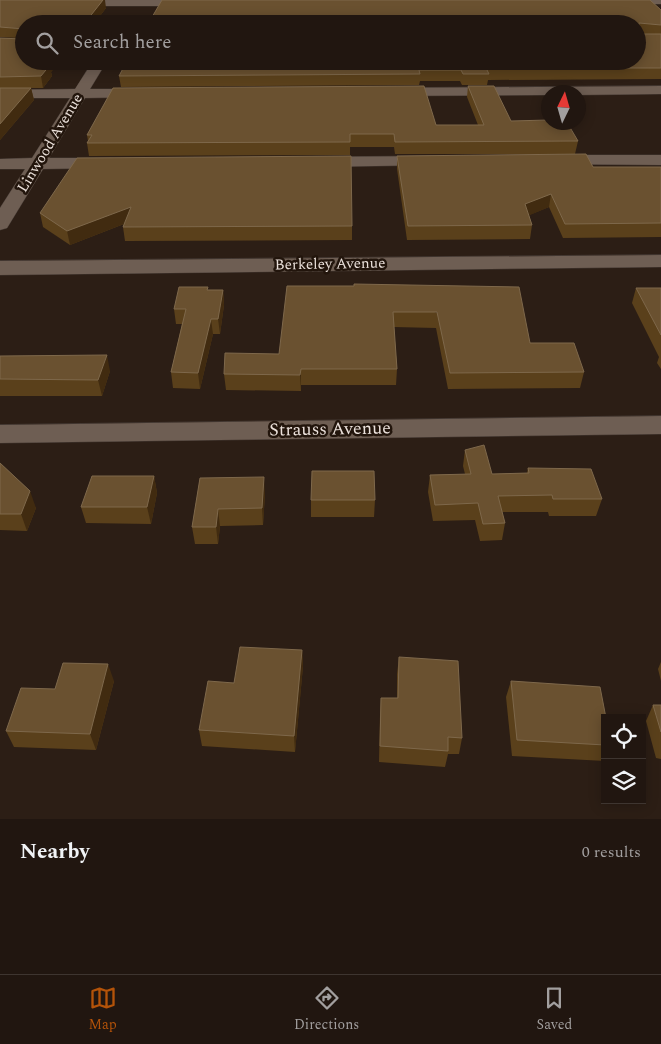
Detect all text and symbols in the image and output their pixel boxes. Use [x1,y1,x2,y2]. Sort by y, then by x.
search box [15,15,646,70]
text: Search here [73,28,172,57]
icon: search [33,29,61,57]
north arrow [541,85,586,130]
street label: Linwood Avenue [11,89,89,197]
street label: Berkeley Avenue [274,252,386,276]
street label: Strauss Avenue [269,414,391,444]
map controls [601,714,646,804]
button: locate [601,714,646,759]
button: layers [601,759,646,804]
text: Nearby [20,836,90,868]
text: 0 results [582,840,641,864]
tab: Map [89,984,117,1035]
tab: Directions [294,984,359,1035]
tab: Saved [537,984,572,1035]

